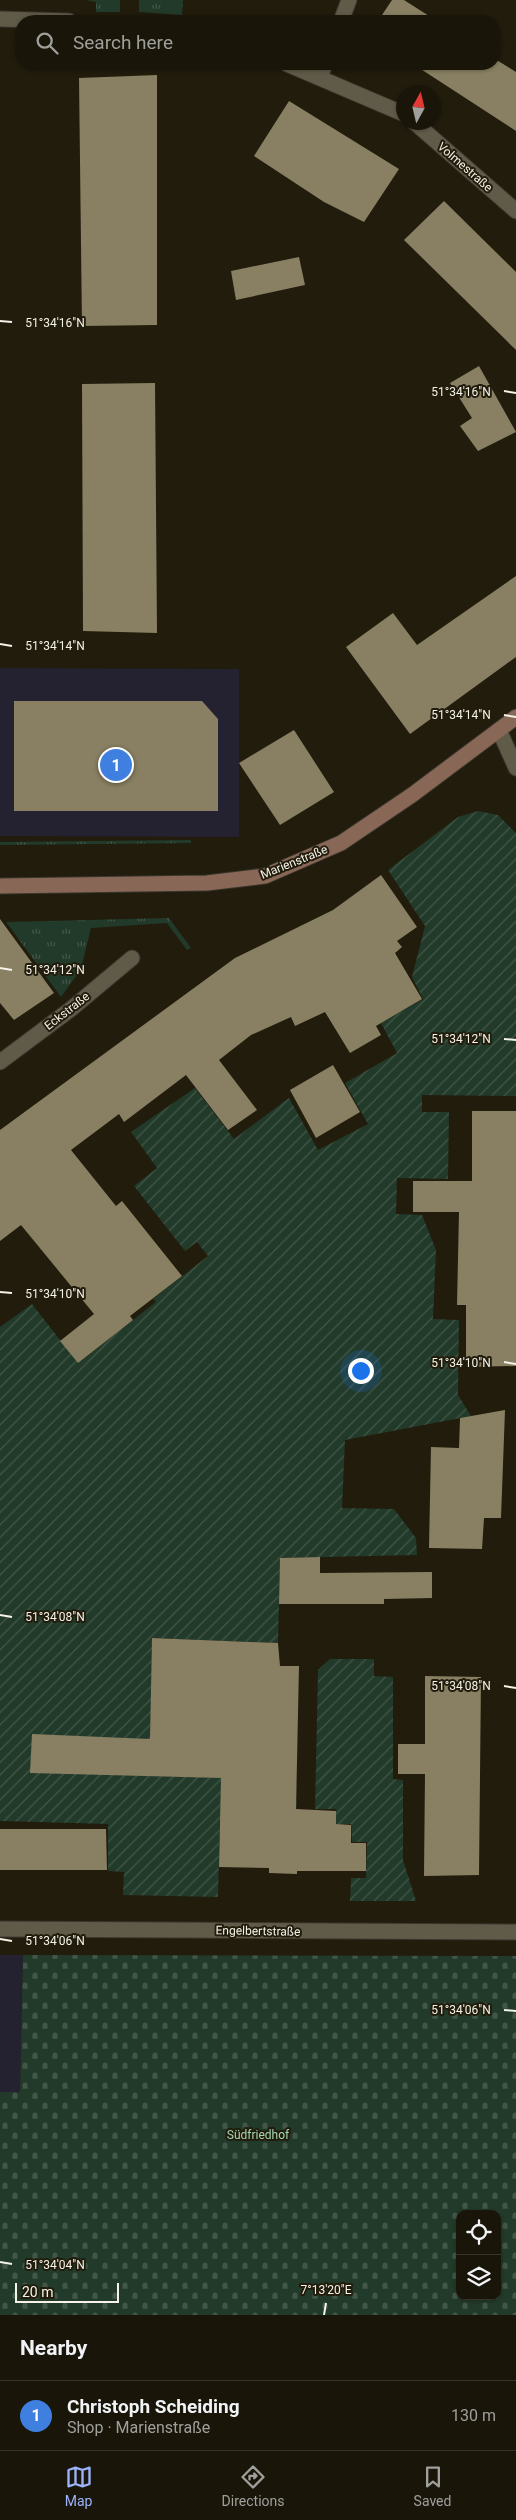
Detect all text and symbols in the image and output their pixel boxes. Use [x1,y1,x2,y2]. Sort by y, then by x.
search box [15,15,501,70]
icon: search [33,29,61,57]
text: Search here [73,31,173,54]
north arrow [396,85,441,130]
street label: Volmestraße [435,139,495,195]
text: 51°34'16"N [25,316,85,330]
text: 51°34'16"N [431,385,491,399]
text: 51°34'14"N [25,639,85,653]
text: 51°34'14"N [431,708,491,722]
pin: 1 [100,746,132,784]
street label: Marienstraße [258,842,330,882]
text: 51°34'12"N [25,963,85,977]
street label: Eckstraße [42,989,92,1033]
text: 51°34'12"N [431,1032,491,1046]
text: 51°34'10"N [25,1287,85,1301]
text: 51°34'10"N [431,1356,491,1370]
your location [348,1358,374,1384]
text: 51°34'08"N [25,1610,85,1624]
text: 51°34'08"N [431,1679,491,1693]
street label: Engelbertstraße [215,1923,301,1939]
text: 51°34'06"N [25,1934,85,1948]
text: 51°34'06"N [431,2003,491,2017]
park label: Südfriedhof [227,2128,290,2142]
map controls [456,2210,501,2300]
button: locate [456,2210,501,2255]
button: layers [456,2255,501,2300]
text: 51°34'04"N [25,2258,85,2272]
scale bar [15,2280,119,2303]
text: 7°13'20"E [301,2283,352,2297]
text: 20 m [22,2284,54,2300]
text: Nearby [20,2336,87,2360]
text: Christoph Scheiding [67,2395,240,2418]
text: 1 [31,2406,41,2425]
text: 130 m [451,2406,496,2425]
text: Shop · Marienstraße [67,2418,210,2437]
tab: Map [65,2463,93,2509]
tab: Directions [222,2463,285,2509]
tab: Saved [414,2463,451,2509]

